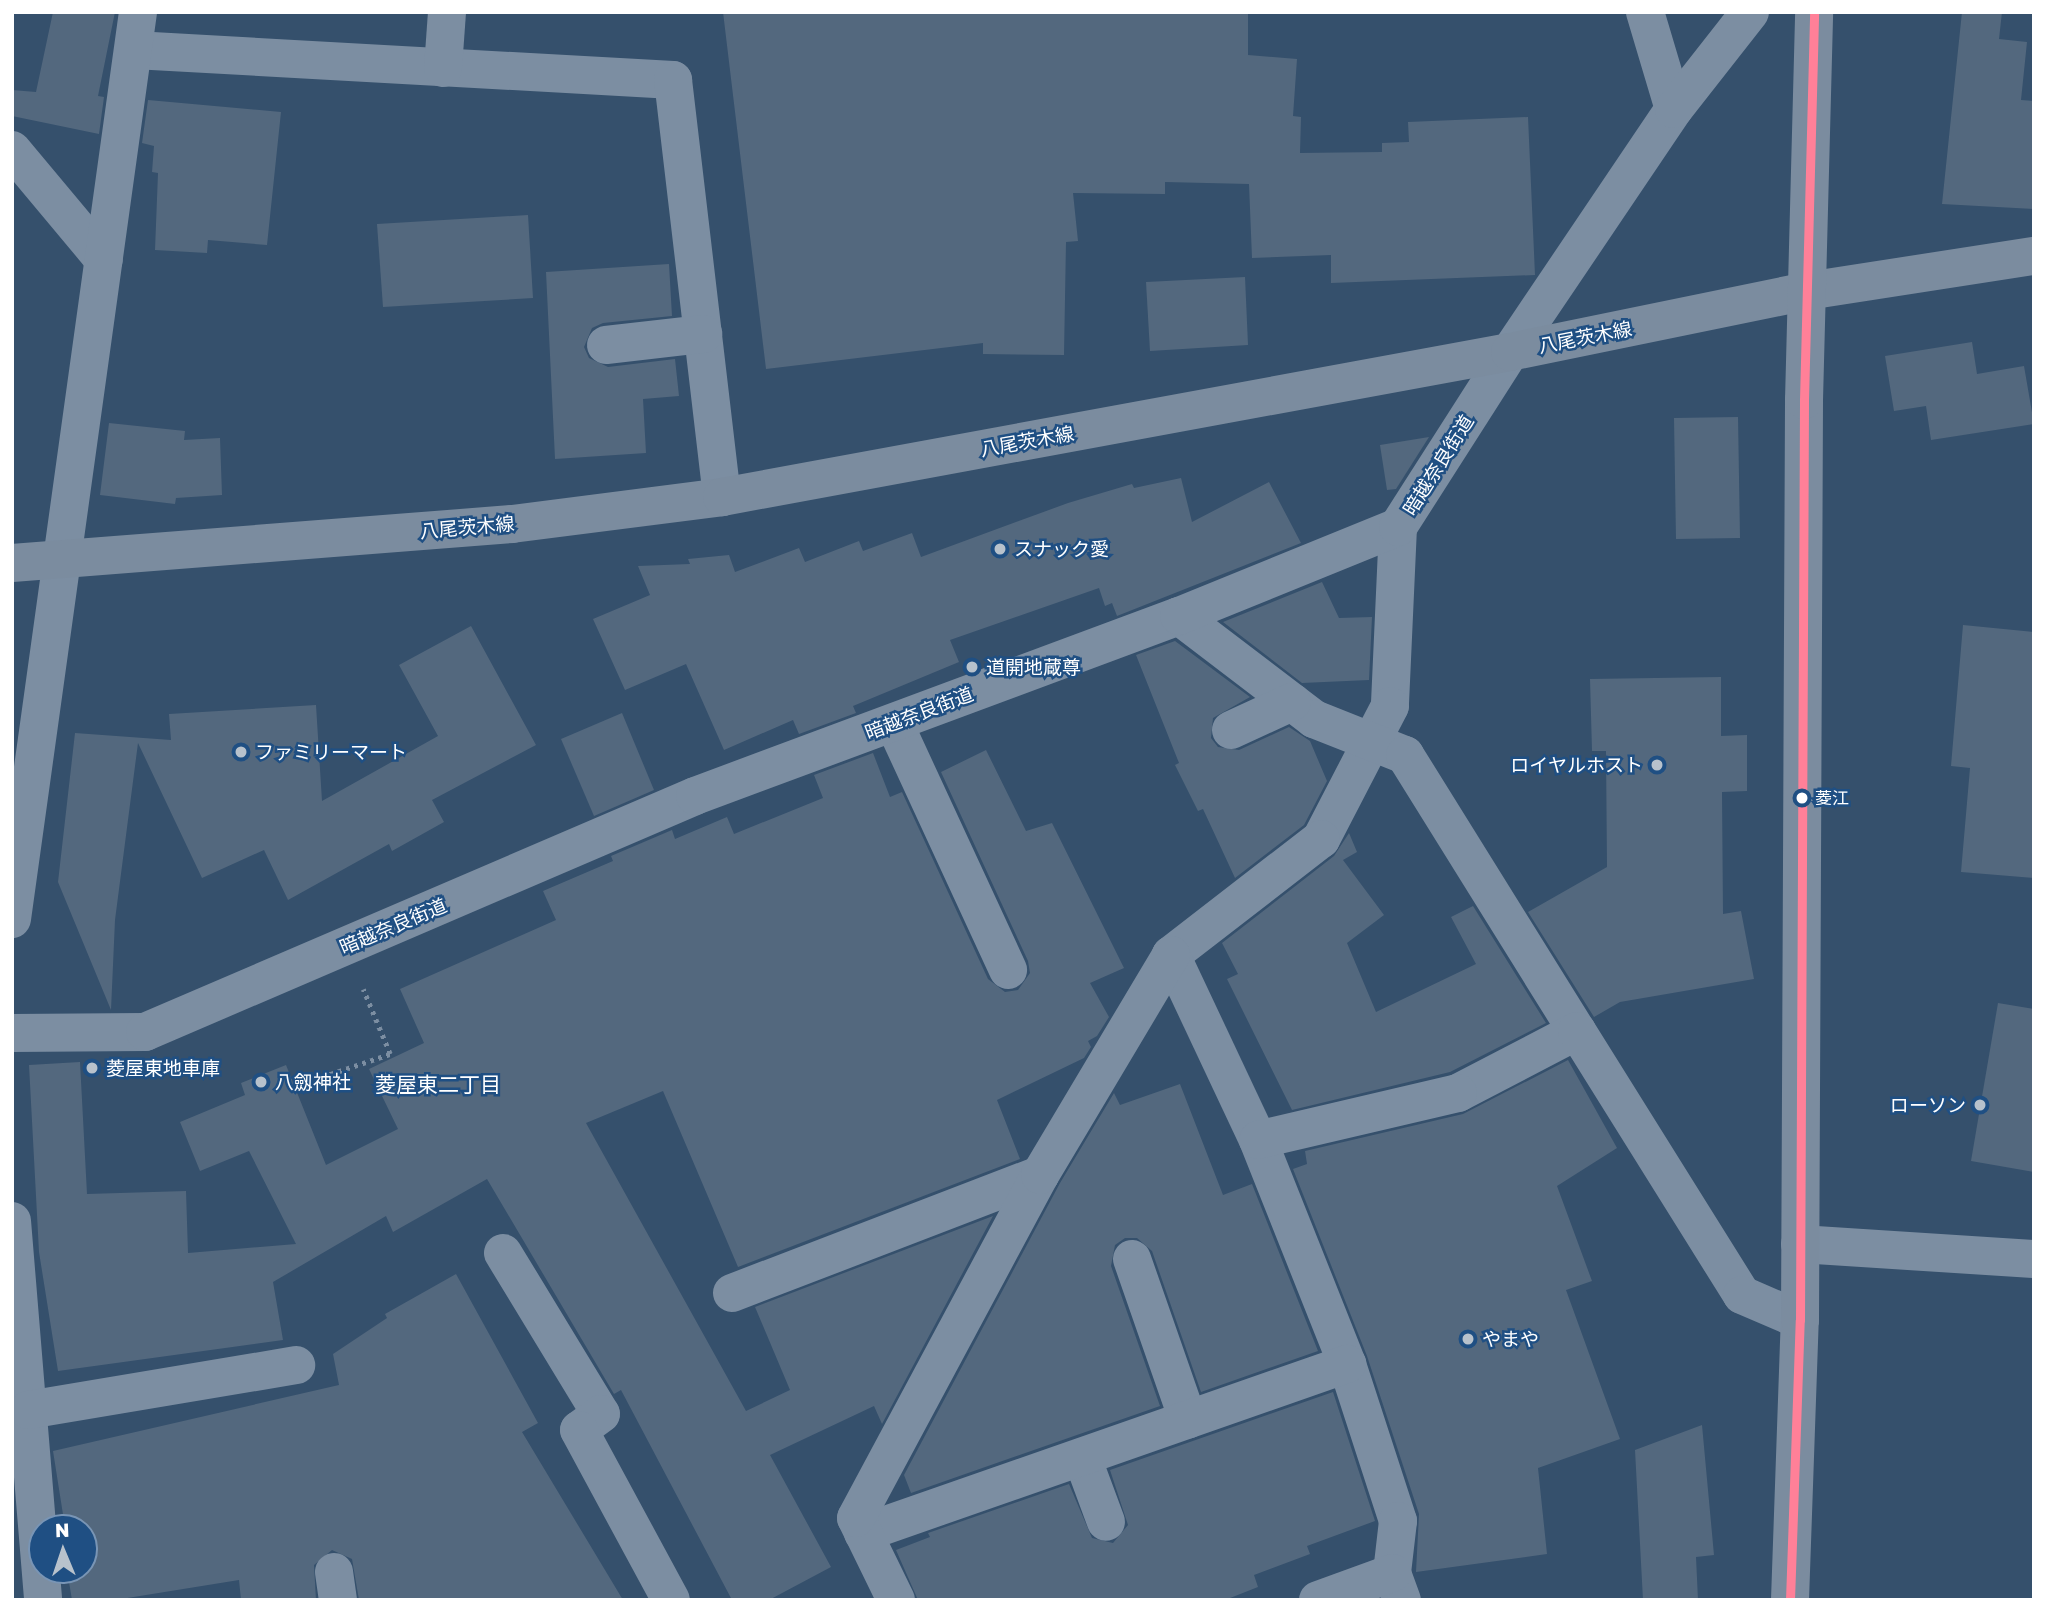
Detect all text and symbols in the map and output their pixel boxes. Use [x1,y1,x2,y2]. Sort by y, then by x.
street label: 八尾茨木線 [1536,317,1634,357]
street label: 暗越奈良街道 [1398,411,1478,519]
street label: 八尾茨木線 [978,422,1076,460]
street label: 八尾茨木線 [419,512,515,542]
place label: スナック愛 [1014,538,1109,560]
marker: スナック愛 [992,541,1008,557]
place label: 道開地蔵尊 [986,656,1081,678]
marker: 道開地蔵尊 [964,659,980,675]
street label: 暗越奈良街道 [862,682,976,744]
place label: ファミリーマート [255,741,407,763]
marker: ファミリーマート [233,744,249,760]
place label: ロイヤルホスト [1510,754,1643,776]
marker: ロイヤルホスト [1649,757,1665,773]
place label: 菱江 [1815,788,1849,808]
marker: 菱江 [1795,791,1809,805]
street label: 暗越奈良街道 [336,893,450,959]
place label: 菱屋東地車庫 [106,1057,220,1079]
marker: 菱屋東地車庫 [84,1060,100,1076]
place label: 八劔神社 [275,1071,351,1093]
district label: 菱屋東二丁目 [375,1071,501,1097]
marker: 八劔神社 [253,1074,269,1090]
place label: ローソン [1890,1094,1966,1116]
marker: ローソン [1972,1097,1988,1113]
place label: やまや [1482,1328,1539,1350]
marker: やまや [1460,1331,1476,1347]
north arrow [28,1514,98,1584]
text: N [55,1518,70,1541]

